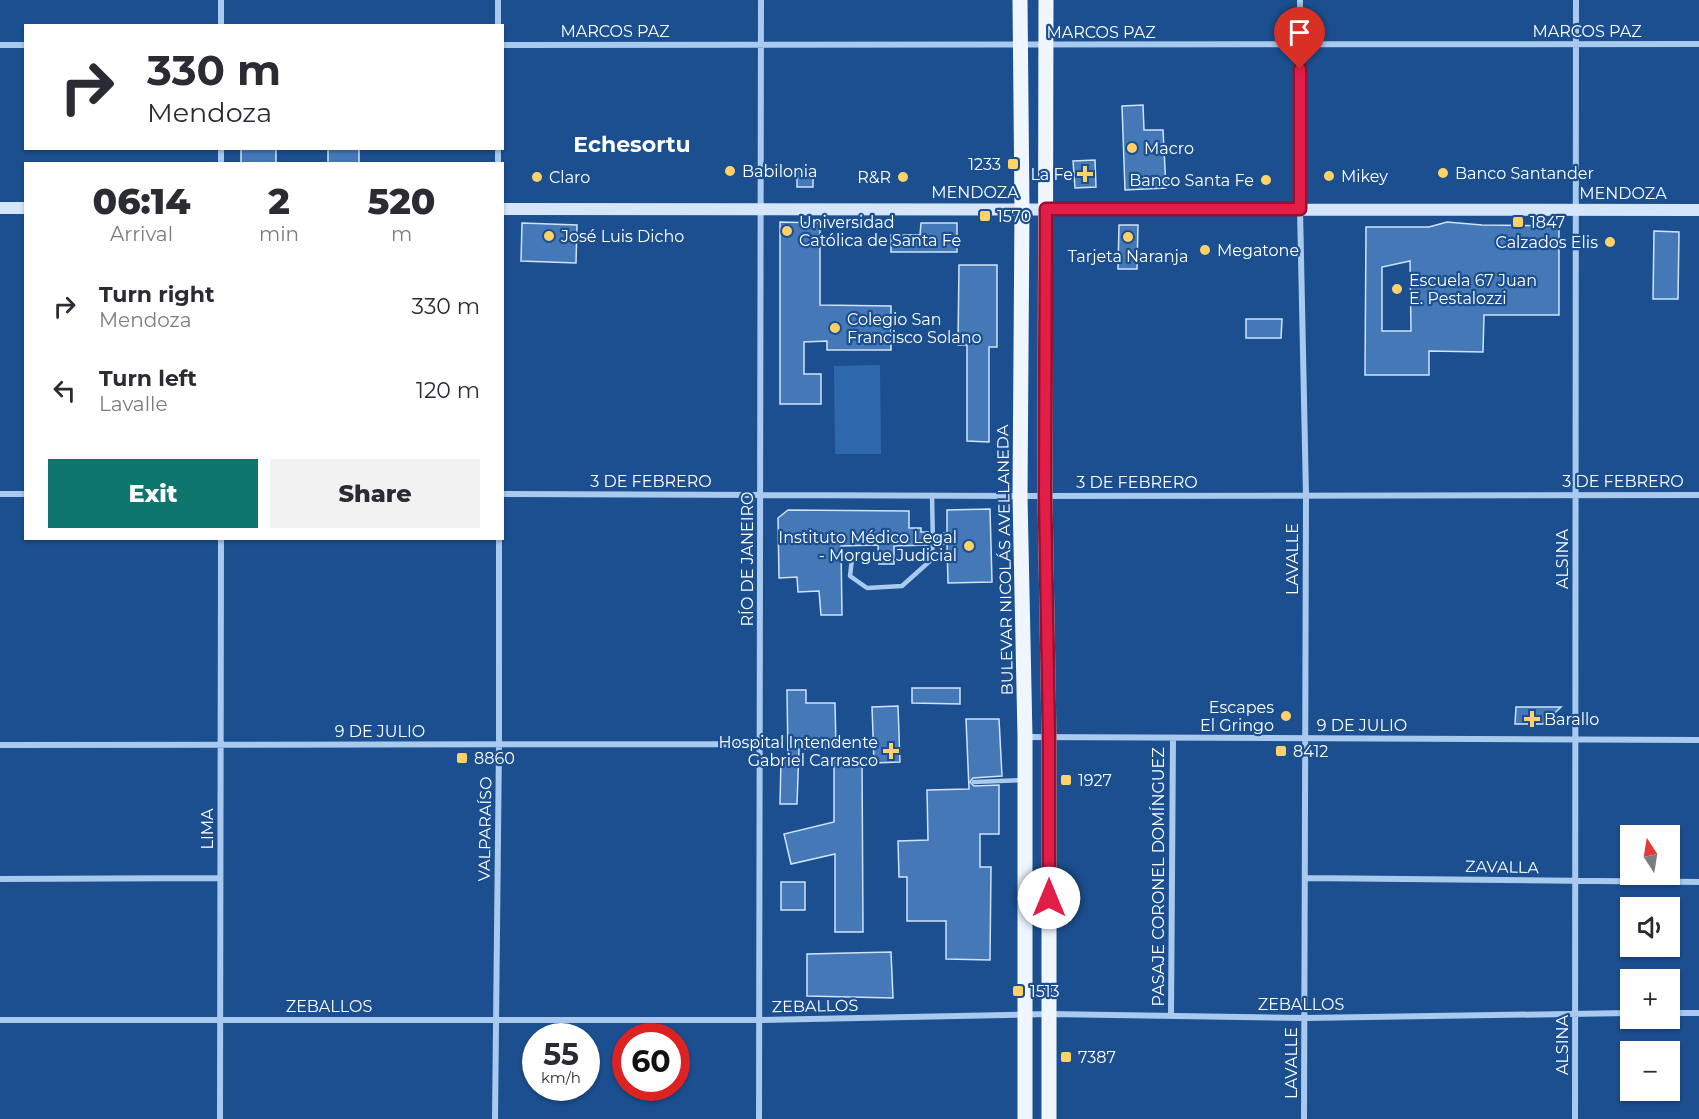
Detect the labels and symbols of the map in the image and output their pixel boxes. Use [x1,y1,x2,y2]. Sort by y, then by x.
pin [1274,7,1325,69]
street label: MARCOS PAZ [560,22,670,41]
street label: MARCOS PAZ [1532,22,1642,41]
street label: MARCOS PAZ [1046,23,1156,42]
district label: Echesortu [573,131,691,158]
place label: Macro [1144,139,1194,158]
marker: Macro [1125,141,1139,155]
place label: 1233 [968,155,1001,174]
marker: 1233 [1006,157,1020,171]
place label: Babilonia [742,162,818,181]
marker: Babilonia [723,164,737,178]
place label: Banco Santander [1455,164,1594,183]
place label: La Fe [1030,165,1073,184]
marker: Banco Santander [1436,166,1450,180]
marker: La Fe [1078,167,1092,181]
place label: Mikey [1341,167,1388,186]
place label: Claro [549,168,590,187]
place label: R&R [857,168,891,187]
marker: Mikey [1322,169,1336,183]
marker: Claro [530,170,544,184]
marker: R&R [896,170,910,184]
place label: Banco Santa Fe [1129,171,1254,190]
marker: Banco Santa Fe [1259,173,1273,187]
street label: MENDOZA [931,183,1019,202]
street label: MENDOZA [1579,184,1667,203]
place label: 1570 [997,207,1031,226]
marker: 1570 [978,209,992,223]
place label: Universidad Católica de Santa Fe [799,213,961,250]
place label: 1847 [1530,213,1565,232]
marker: 1847 [1511,215,1525,229]
marker: Universidad Católica de Santa Fe [780,224,794,238]
place label: José Luis Dicho [560,227,684,246]
marker: José Luis Dicho [542,229,556,243]
marker: Tarjeta Naranja [1121,230,1135,244]
place label: Calzados Elis [1495,233,1598,252]
marker: Calzados Elis [1603,235,1617,249]
place label: Megatone [1217,241,1299,260]
marker: Megatone [1198,243,1212,257]
place label: Tarjeta Naranja [1068,247,1188,266]
place label: Escuela 67 Juan E. Pestalozzi [1409,271,1537,308]
marker: Escuela 67 Juan E. Pestalozzi [1390,282,1404,296]
place label: Colegio San Francisco Solano [847,310,982,347]
marker: Colegio San Francisco Solano [828,321,842,335]
street label: BULEVAR NICOLÁS AVELLANEDA [993,424,1017,695]
street label: 3 DE FEBRERO [590,472,712,491]
street label: 3 DE FEBRERO [1562,472,1684,491]
street label: 3 DE FEBRERO [1076,473,1198,492]
street label: RÍO DE JANEIRO [738,492,757,626]
street label: LAVALLE [1283,523,1302,595]
place label: Instituto Médico Legal - Morgue Judicial [778,528,957,565]
street label: ALSINA [1553,529,1572,589]
marker: Instituto Médico Legal - Morgue Judicial [962,539,976,553]
place label: Escapes El Gringo [1200,698,1274,735]
marker: Escapes El Gringo [1279,709,1293,723]
place label: Barallo [1544,710,1599,729]
marker: Barallo [1525,712,1539,726]
street label: 9 DE JULIO [1317,716,1407,735]
street label: 9 DE JULIO [335,722,425,741]
place label: Hospital Intendente Gabriel Carrasco [719,733,878,770]
marker: Hospital Intendente Gabriel Carrasco [882,742,900,760]
place label: 8412 [1293,742,1328,761]
marker: 8412 [1274,744,1288,758]
street label: PASAJE CORONEL DOMÍNGUEZ [1149,747,1168,1007]
place label: 8860 [474,749,515,768]
marker: 8860 [455,751,469,765]
place label: 1927 [1078,771,1112,790]
marker: 1927 [1059,773,1073,787]
street label: VALPARAÍSO [475,776,495,882]
street label: LIMA [198,808,217,850]
north arrow [1620,825,1680,885]
street label: ZAVALLA [1465,857,1540,877]
position arrow [1017,866,1081,930]
place label: 1513 [1030,982,1060,1001]
marker: 1513 [1011,984,1025,998]
street label: ZEBALLOS [1258,995,1344,1014]
street label: ZEBALLOS [772,996,859,1016]
street label: ZEBALLOS [286,997,372,1016]
street label: ALSINA [1553,1015,1572,1075]
speed limit sign: 60 [612,1023,690,1101]
street label: LAVALLE [1282,1027,1301,1099]
place label: 7387 [1078,1048,1116,1067]
marker: 7387 [1059,1050,1073,1064]

